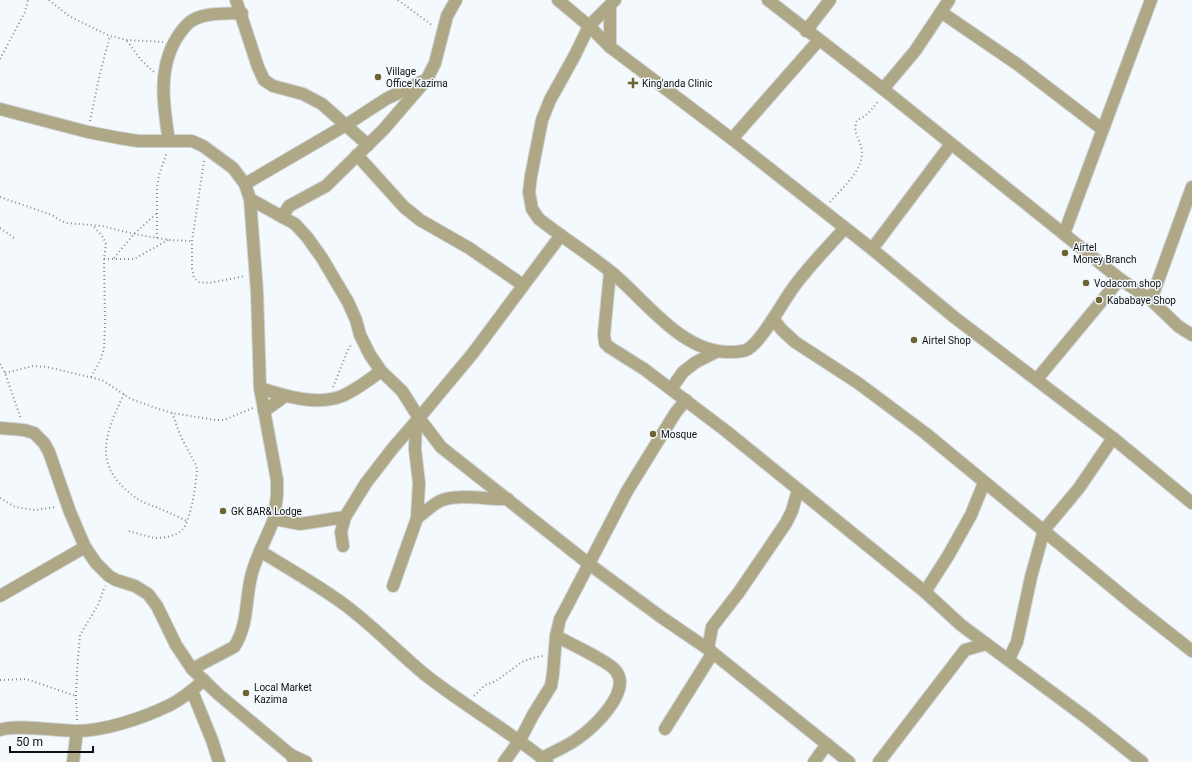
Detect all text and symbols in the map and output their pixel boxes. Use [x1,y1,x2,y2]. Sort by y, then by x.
place label: Village Office Kazima [386,66,448,89]
marker: Village Office Kazima [373,72,383,82]
marker: King'anda Clinic [627,77,639,89]
place label: King'anda Clinic [642,78,712,89]
place label: Airtel Money Branch [1073,242,1137,265]
marker: Airtel Money Branch [1060,248,1070,258]
marker: Vodacom shop [1081,278,1091,288]
place label: Vodacom shop [1094,278,1161,289]
marker: Kababaye Shop [1094,295,1104,305]
place label: Kababaye Shop [1107,295,1176,306]
marker: Airtel Shop [909,335,919,345]
place label: Airtel Shop [922,335,971,346]
marker: Mosque [648,429,658,439]
place label: Mosque [661,429,697,440]
marker: GK BAR& Lodge [218,506,228,516]
place label: GK BAR& Lodge [231,506,302,517]
place label: Local Market Kazima [254,682,312,705]
marker: Local Market Kazima [241,688,251,698]
scale bar [10,728,93,754]
text: 50 m [16,735,43,749]

